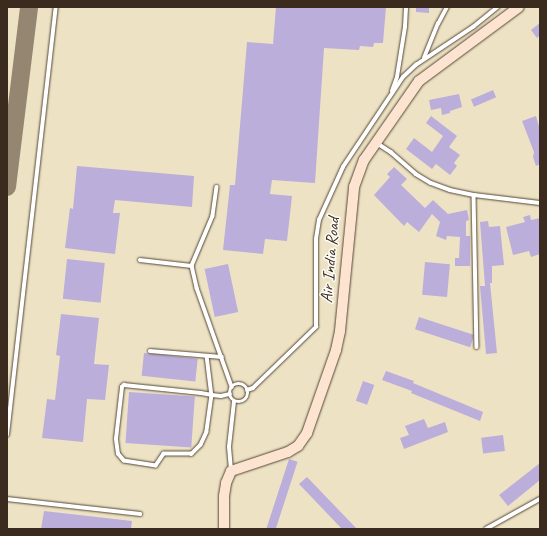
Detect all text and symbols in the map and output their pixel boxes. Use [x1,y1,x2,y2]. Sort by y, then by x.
street label: Air India Road [316,217,344,303]

